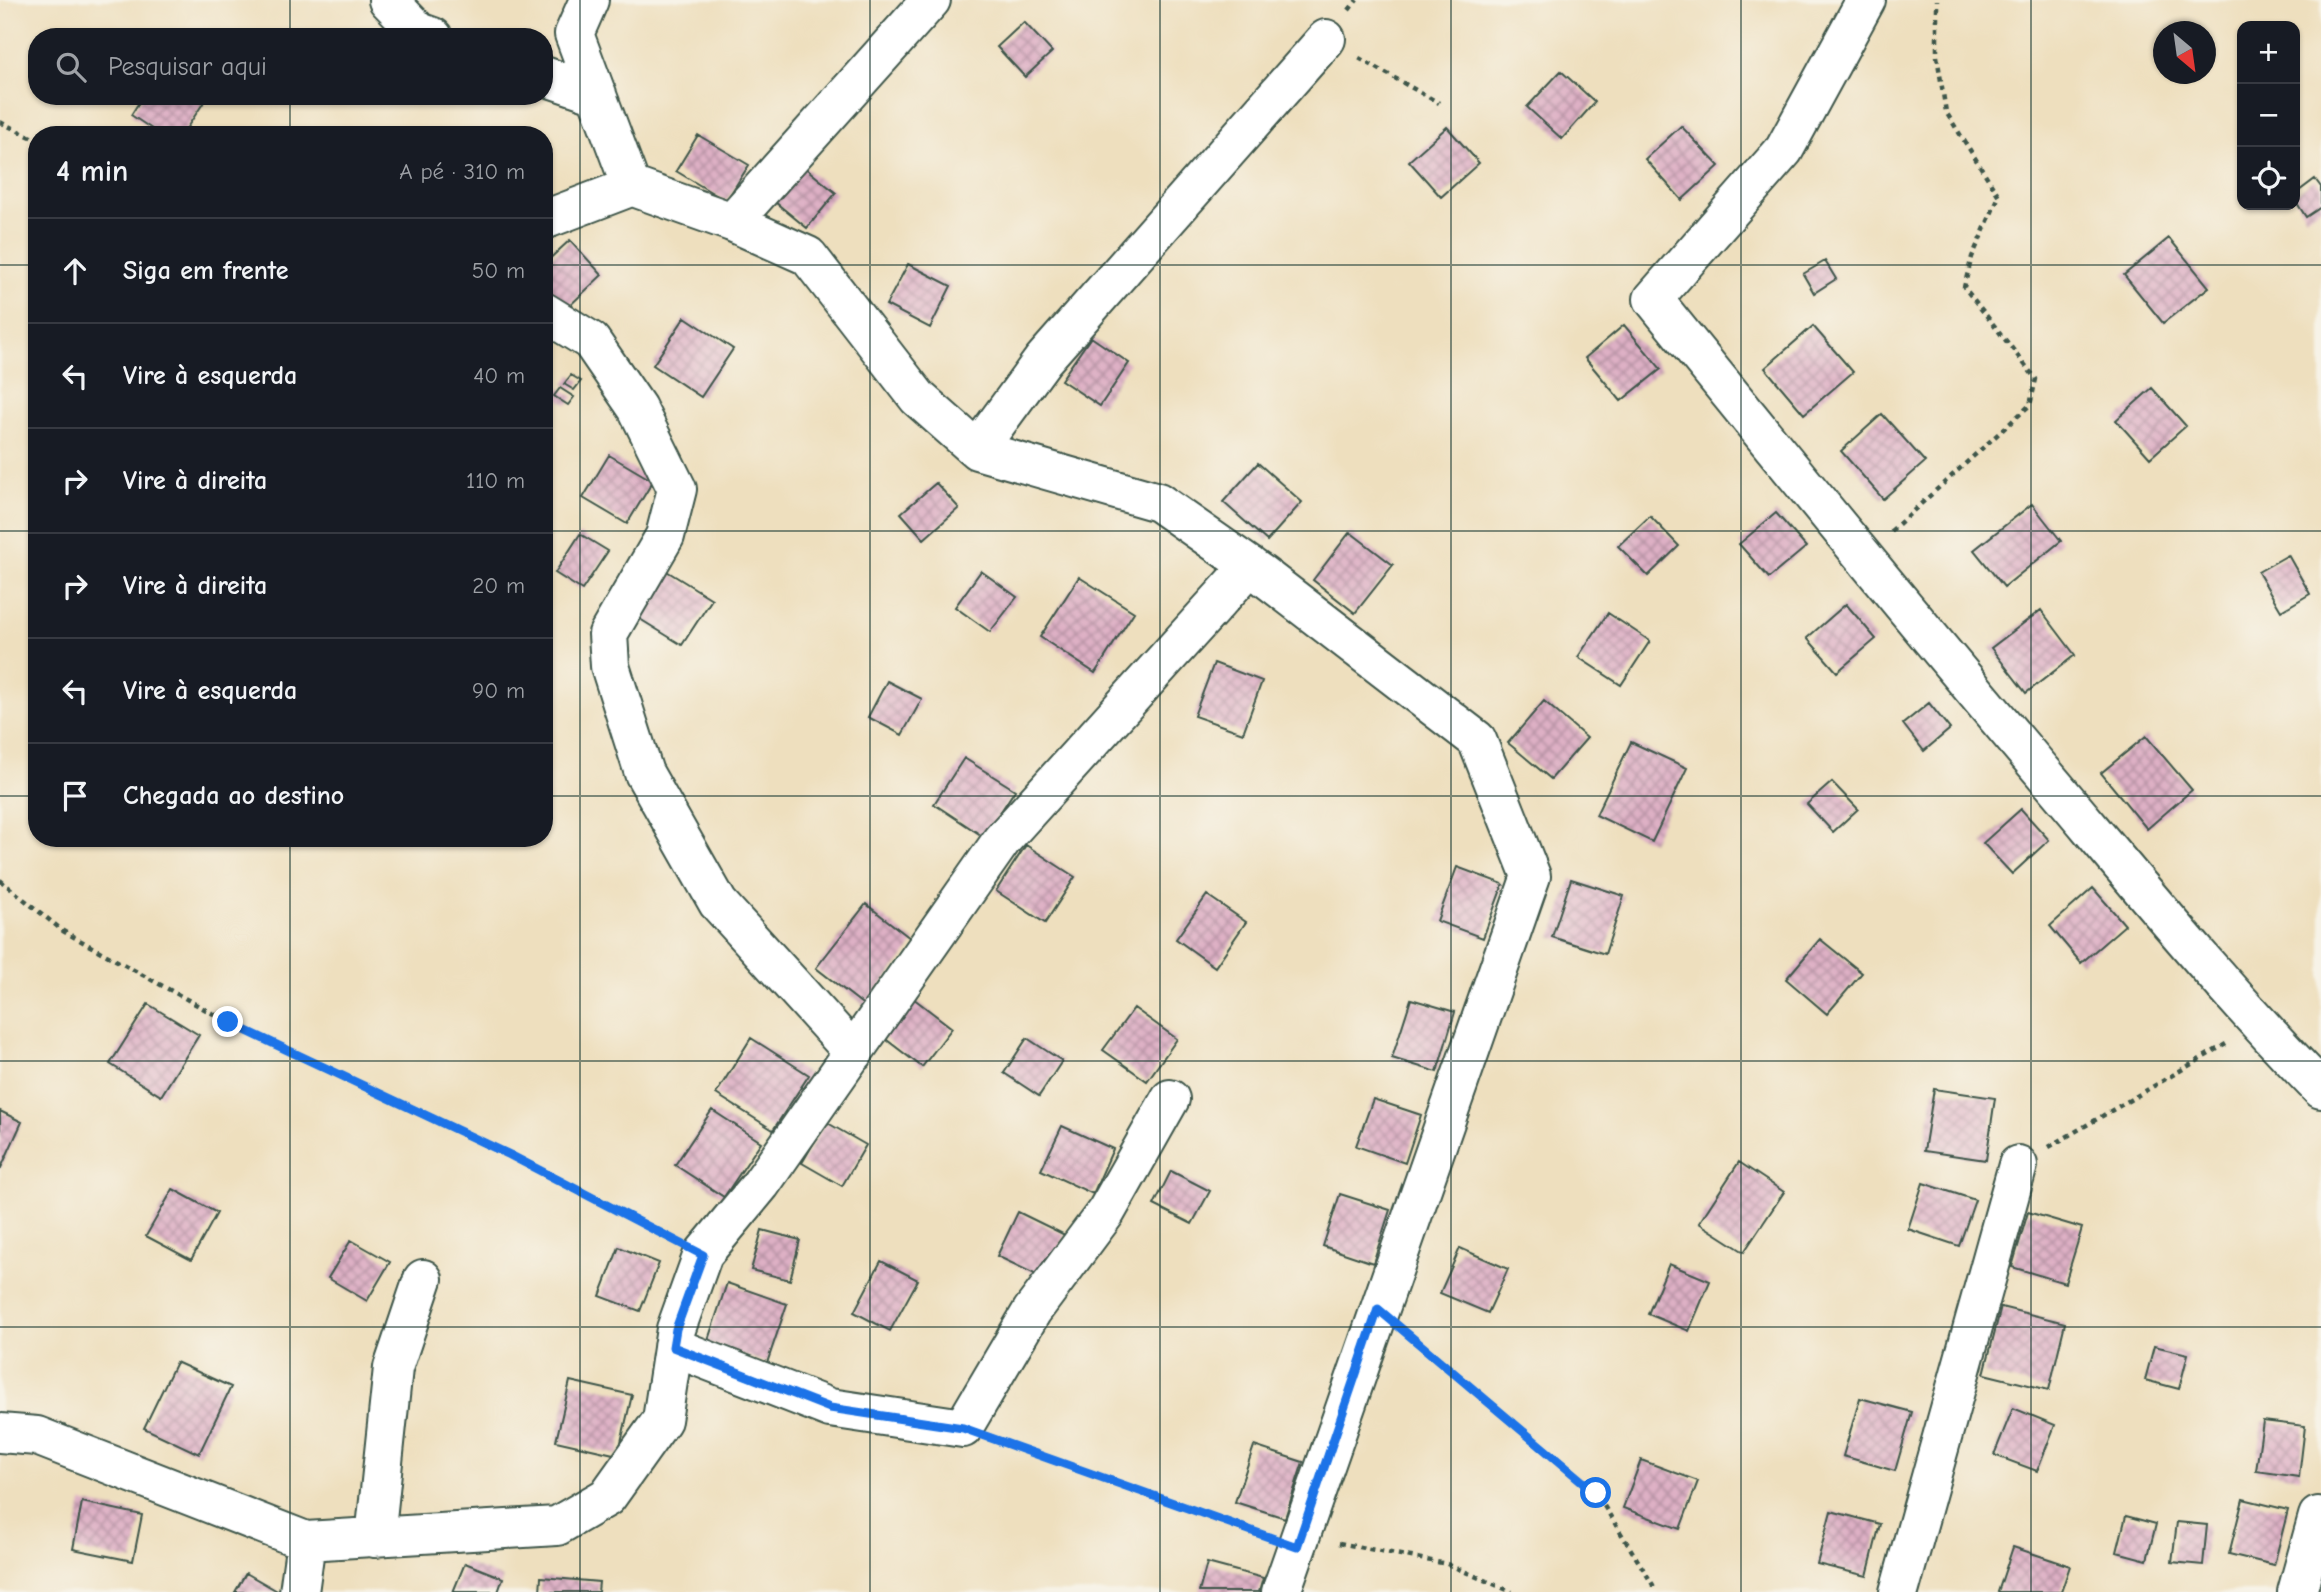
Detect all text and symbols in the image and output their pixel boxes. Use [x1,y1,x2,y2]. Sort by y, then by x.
north arrow [2153,21,2216,84]
map controls [2237,21,2300,210]
button: + [2237,21,2300,84]
search box [28,28,553,105]
icon: search [52,48,90,86]
text: Pesquisar aqui [108,52,267,82]
button: − [2237,84,2300,147]
button: locate [2237,147,2300,210]
text: 4 min [56,154,128,189]
text: A pé · 310 m [399,158,525,185]
icon: ahead [56,252,94,290]
text: Siga em frente [123,256,289,286]
text: 50 m [472,257,525,284]
icon: left [56,357,94,395]
text: Vire à esquerda [123,361,297,391]
text: 40 m [473,362,525,389]
icon: right [56,462,94,500]
text: Vire à direita [123,466,267,496]
text: 110 m [466,467,525,494]
icon: right [56,567,94,605]
text: Vire à direita [123,571,267,601]
text: 20 m [472,572,525,599]
icon: left [56,672,94,710]
text: Vire à esquerda [123,676,297,706]
text: 90 m [472,677,525,704]
icon: arrive [56,777,94,815]
text: Chegada ao destino [123,781,344,811]
route end [212,1006,243,1037]
route start [1580,1477,1611,1508]

